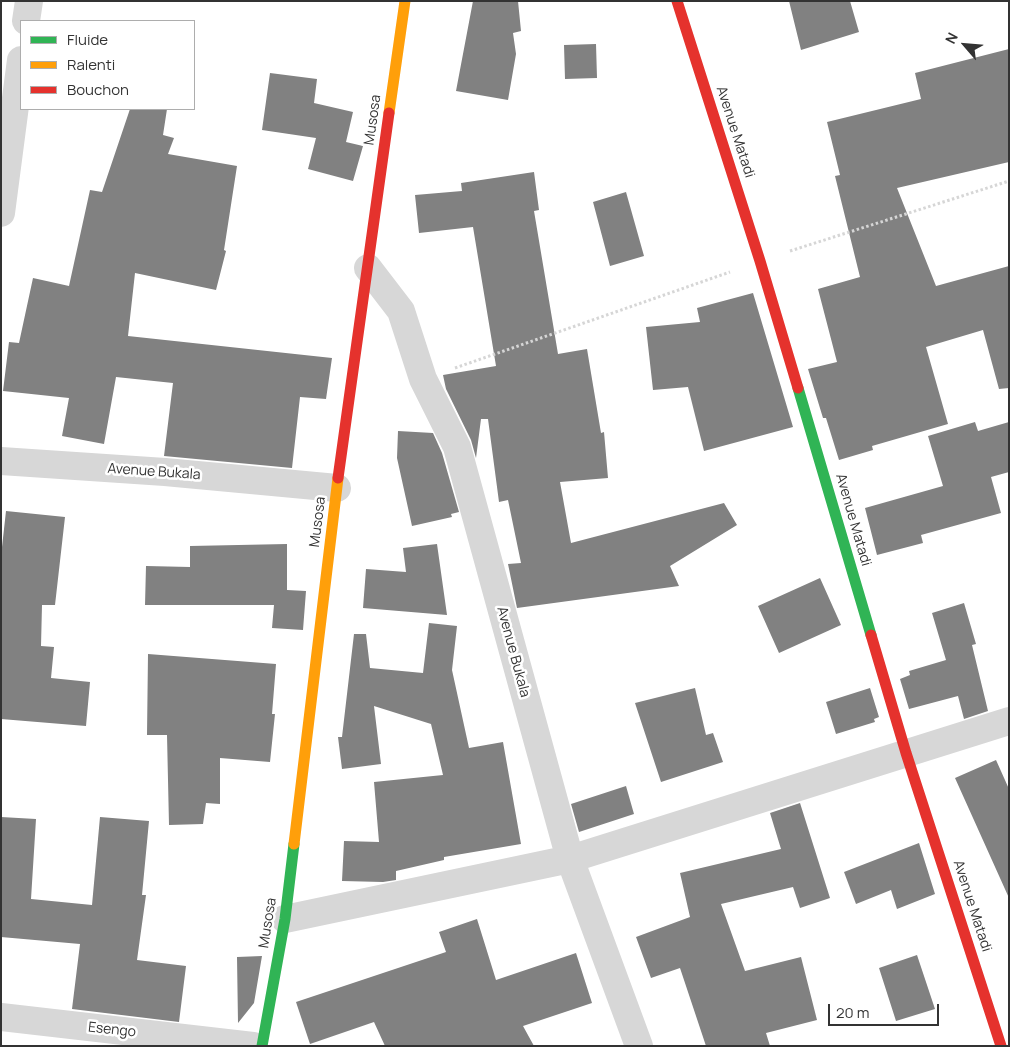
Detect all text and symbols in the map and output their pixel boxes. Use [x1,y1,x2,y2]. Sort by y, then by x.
legend [20,20,195,110]
north arrow [940,20,990,70]
text: Fluide [67,29,108,50]
text: N [940,29,962,47]
text: Ralenti [67,54,115,75]
text: Bouchon [67,79,129,100]
street label: Avenue Matadi [712,84,758,180]
street label: Musosa [361,94,385,146]
street label: Avenue Bukala [107,460,201,484]
street label: Avenue Matadi [832,472,874,568]
street label: Musosa [307,496,329,548]
street label: Avenue Bukala [493,605,533,699]
street label: Avenue Matadi [949,858,995,954]
street label: Musosa [256,897,280,949]
scale bar [830,994,941,1026]
text: 20 m [836,1002,869,1023]
street label: Esengo [87,1019,137,1041]

